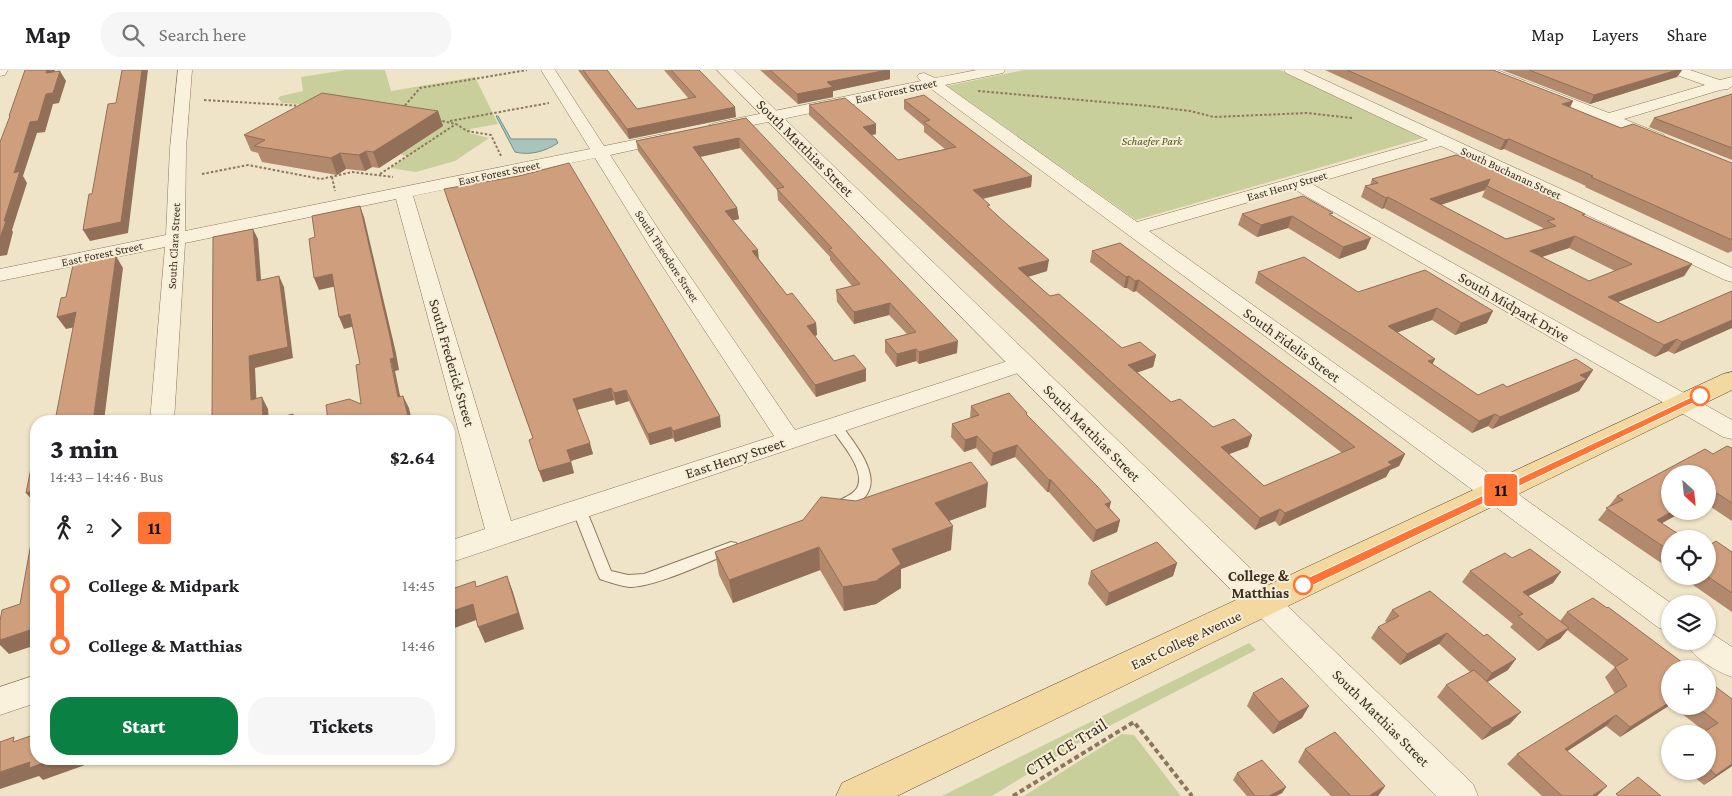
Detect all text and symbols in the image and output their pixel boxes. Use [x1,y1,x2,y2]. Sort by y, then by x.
search box [101,12,451,57]
text: Map [25,21,71,48]
icon: search [119,21,147,49]
text: Search here [159,24,246,45]
text: Map [1531,25,1564,45]
text: Layers [1592,25,1639,45]
text: Share [1667,25,1707,45]
street label: East Forest Street [854,75,939,106]
street label: South Matthias Street [753,96,857,200]
park label: Schaefer Park [1122,134,1183,148]
street label: South Buchanan Street [1459,144,1564,203]
street label: East Forest Street [457,157,542,188]
street label: East Henry Street [1245,168,1330,204]
street label: South Clara Street [165,202,183,289]
street label: South Theodore Street [632,207,702,305]
street label: East Forest Street [60,238,145,269]
street label: South Midpark Drive [1455,269,1573,346]
street label: South Frederick Street [426,297,478,430]
street label: South Fidelis Street [1241,305,1344,386]
street label: South Matthias Street [1040,381,1144,485]
unlabelled marker [1690,386,1710,406]
text: 3 min [50,433,118,464]
street label: East Henry Street [683,434,788,483]
text: $2.64 [390,447,435,468]
north arrow [1661,465,1716,520]
map controls [1661,465,1716,780]
text: 14:43 – 14:46 · Bus [50,468,163,485]
line badge: 11 [1478,474,1524,506]
text: 11 [1494,480,1508,500]
icon: walk [50,514,78,542]
icon: forward [102,514,130,542]
text: 11 [148,518,161,538]
text: 2 [86,519,94,536]
button: locate [1661,530,1716,585]
place label: College & Matthias [1228,568,1290,601]
text: College & Midpark [88,575,239,596]
marker: College & Matthias [1293,575,1313,595]
text: 14:45 [402,577,435,594]
button: layers [1661,595,1716,650]
street label: East College Avenue [1128,607,1245,674]
text: College & Matthias [88,635,242,656]
text: 14:46 [402,637,435,654]
button: + [1661,660,1716,715]
street label: South Matthias Street [1329,666,1433,770]
button: Start [50,697,238,755]
button: Tickets [248,697,435,755]
street label: CTH CE Trail [1021,714,1111,780]
button: − [1661,725,1716,780]

